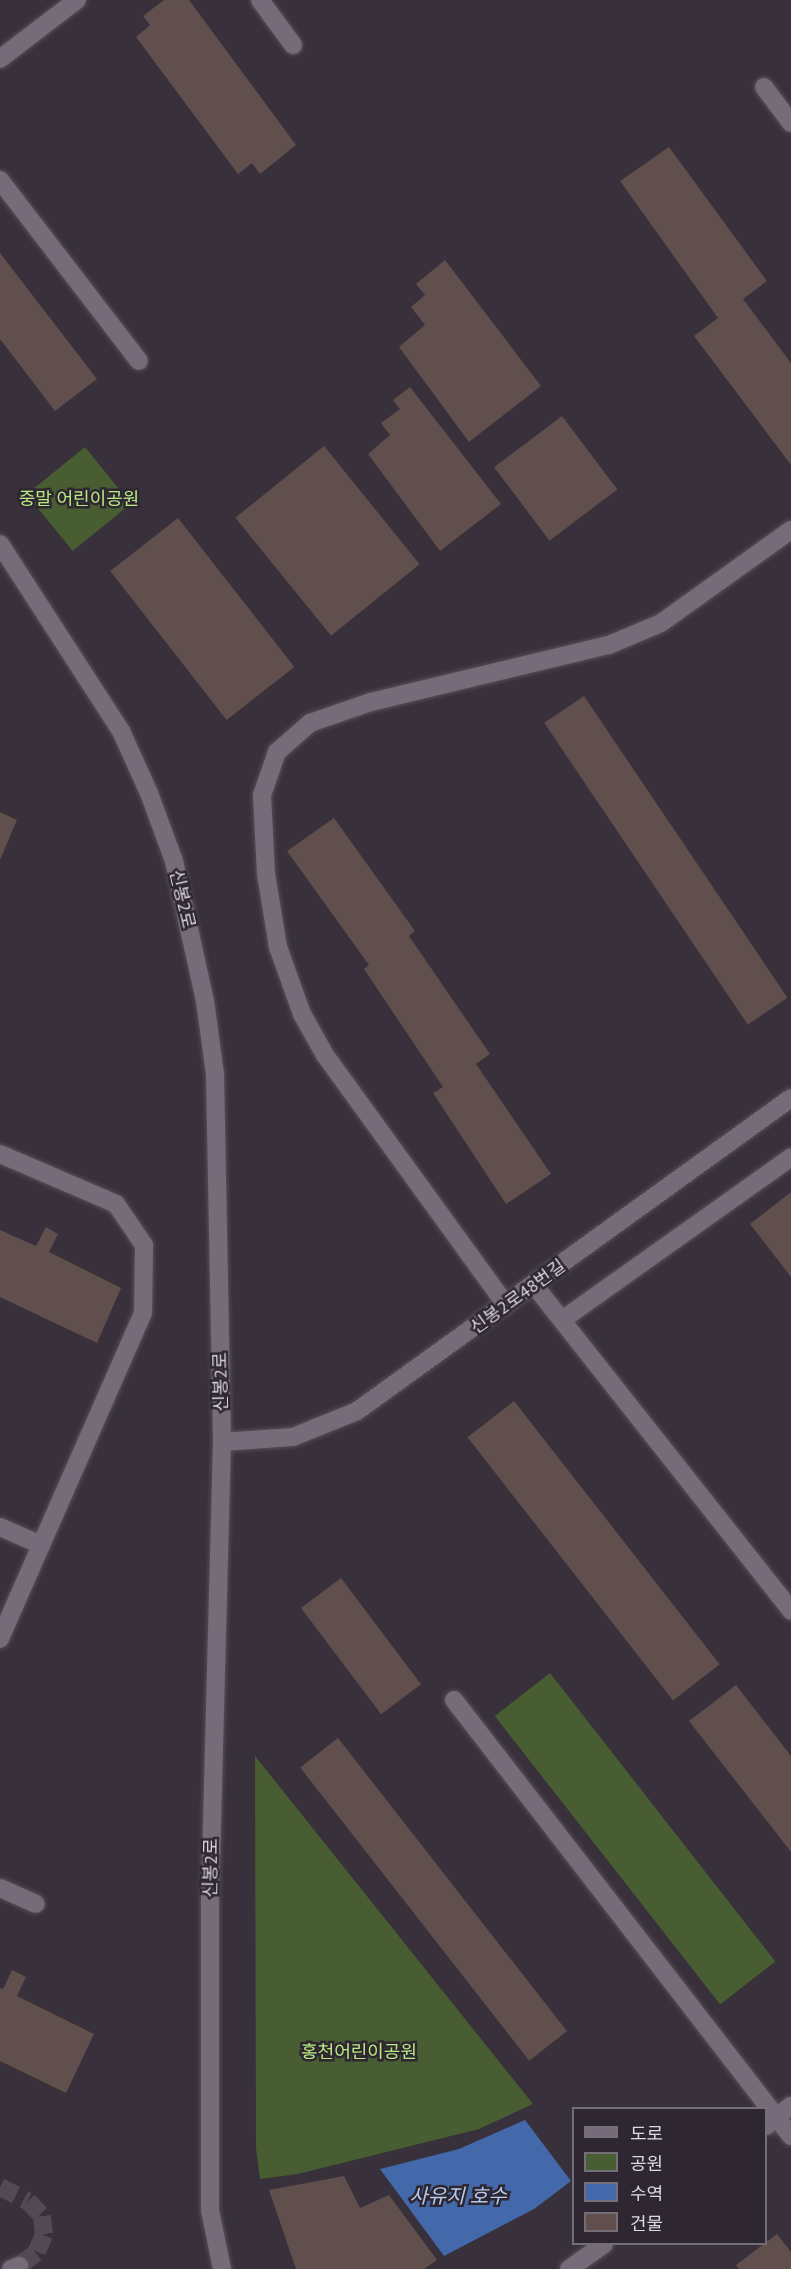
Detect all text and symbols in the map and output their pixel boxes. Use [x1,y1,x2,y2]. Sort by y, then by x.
park label: 중말 어린이공원 [19,488,139,510]
street label: 신봉2로 [165,868,199,930]
street label: 신봉2로48번길 [466,1255,570,1339]
street label: 신봉2로 [210,1352,232,1412]
street label: 신봉2로 [200,1838,222,1898]
park label: 홍천어린이공원 [301,2041,417,2063]
legend [572,2107,767,2245]
text: 도로 [630,2122,663,2145]
text: 공원 [630,2152,663,2175]
text: 수역 [630,2182,663,2205]
water label: 사유지 호수 [409,2184,507,2208]
text: 건물 [630,2212,663,2235]

